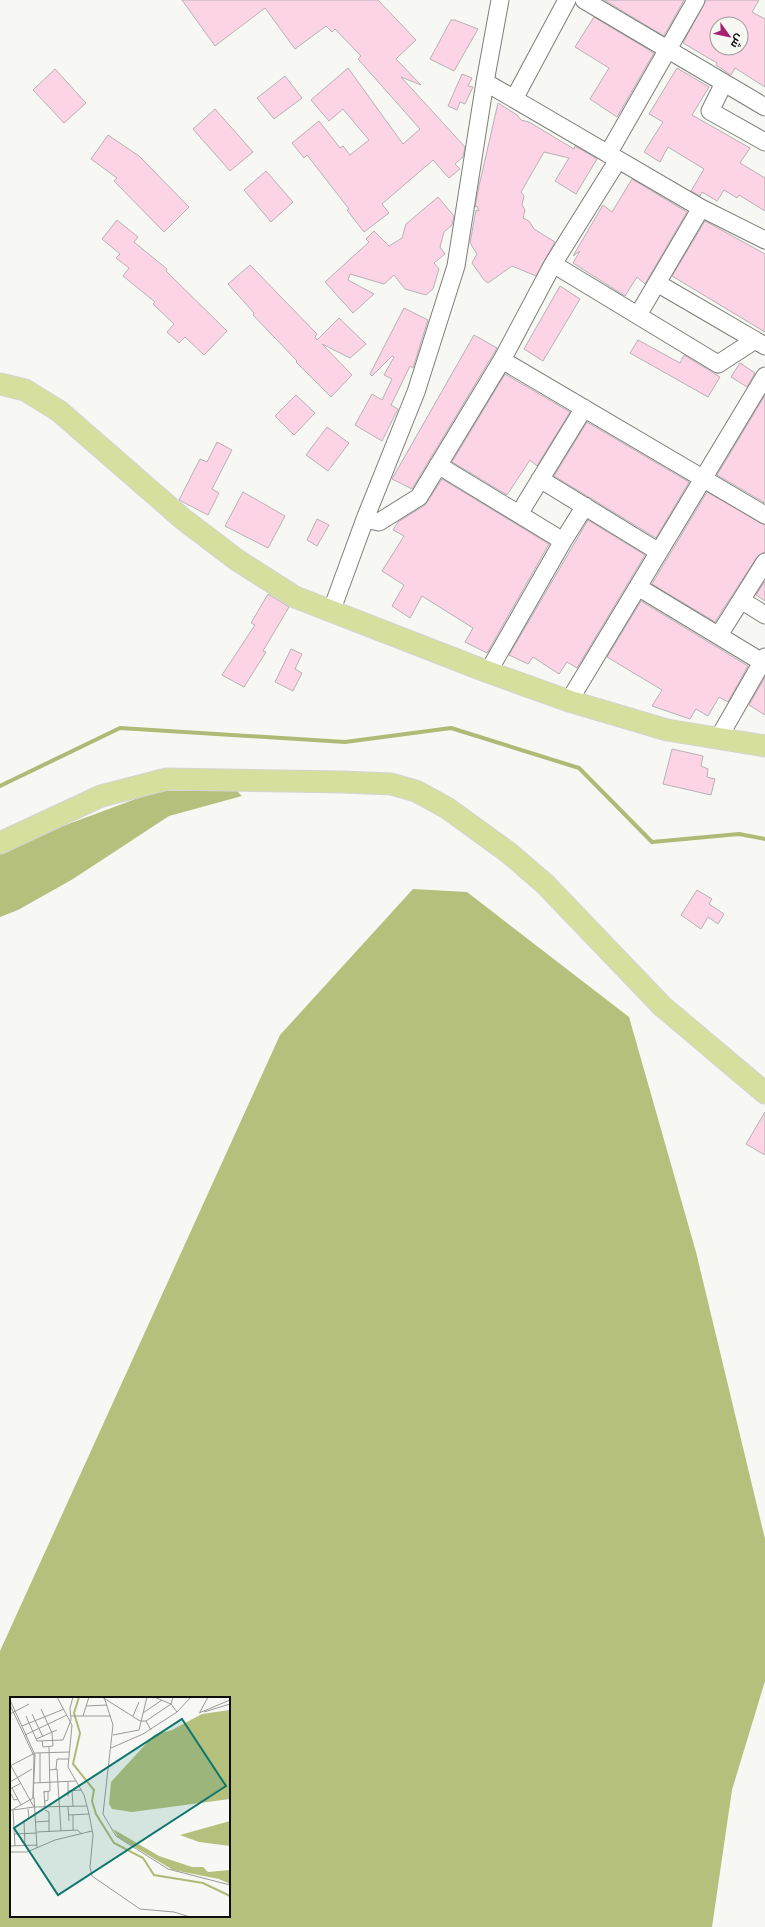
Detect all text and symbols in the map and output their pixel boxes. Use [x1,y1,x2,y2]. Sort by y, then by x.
north arrow [709,16,749,56]
text: ش [728,32,747,51]
inset map [10,1697,230,1917]

